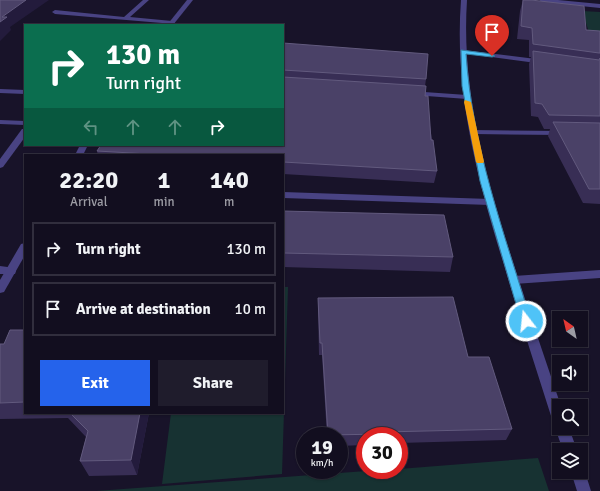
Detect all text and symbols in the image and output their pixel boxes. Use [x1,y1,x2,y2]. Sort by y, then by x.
pin [475,15,509,56]
icon: arrive [481,21,503,43]
text: 130 m [106,38,180,72]
icon: right [40,40,92,92]
text: Turn right [106,72,181,94]
icon: left [80,116,102,138]
icon: ahead [122,116,144,138]
icon: ahead [164,116,186,138]
icon: right [206,116,228,138]
text: 22:20 [59,165,118,195]
text: 1 [158,165,170,195]
text: 140 [210,165,249,195]
text: Arrival [70,194,107,210]
text: min [154,194,175,210]
text: m [224,194,234,210]
icon: right [42,238,64,260]
text: Turn right [76,240,141,258]
text: 130 m [226,240,266,258]
icon: arrive [42,298,64,320]
text: Arrive at destination [76,300,211,318]
text: 10 m [235,300,266,318]
position arrow [505,300,547,342]
north arrow [552,311,588,347]
map controls [552,311,588,479]
button: sound [552,355,588,391]
button: Exit [40,360,150,406]
button: Share [158,360,268,406]
button: search [552,399,588,435]
speed limit sign: 30 [356,427,408,479]
text: 19 [311,435,333,460]
button: layers [552,443,588,479]
text: km/h [311,457,333,469]

